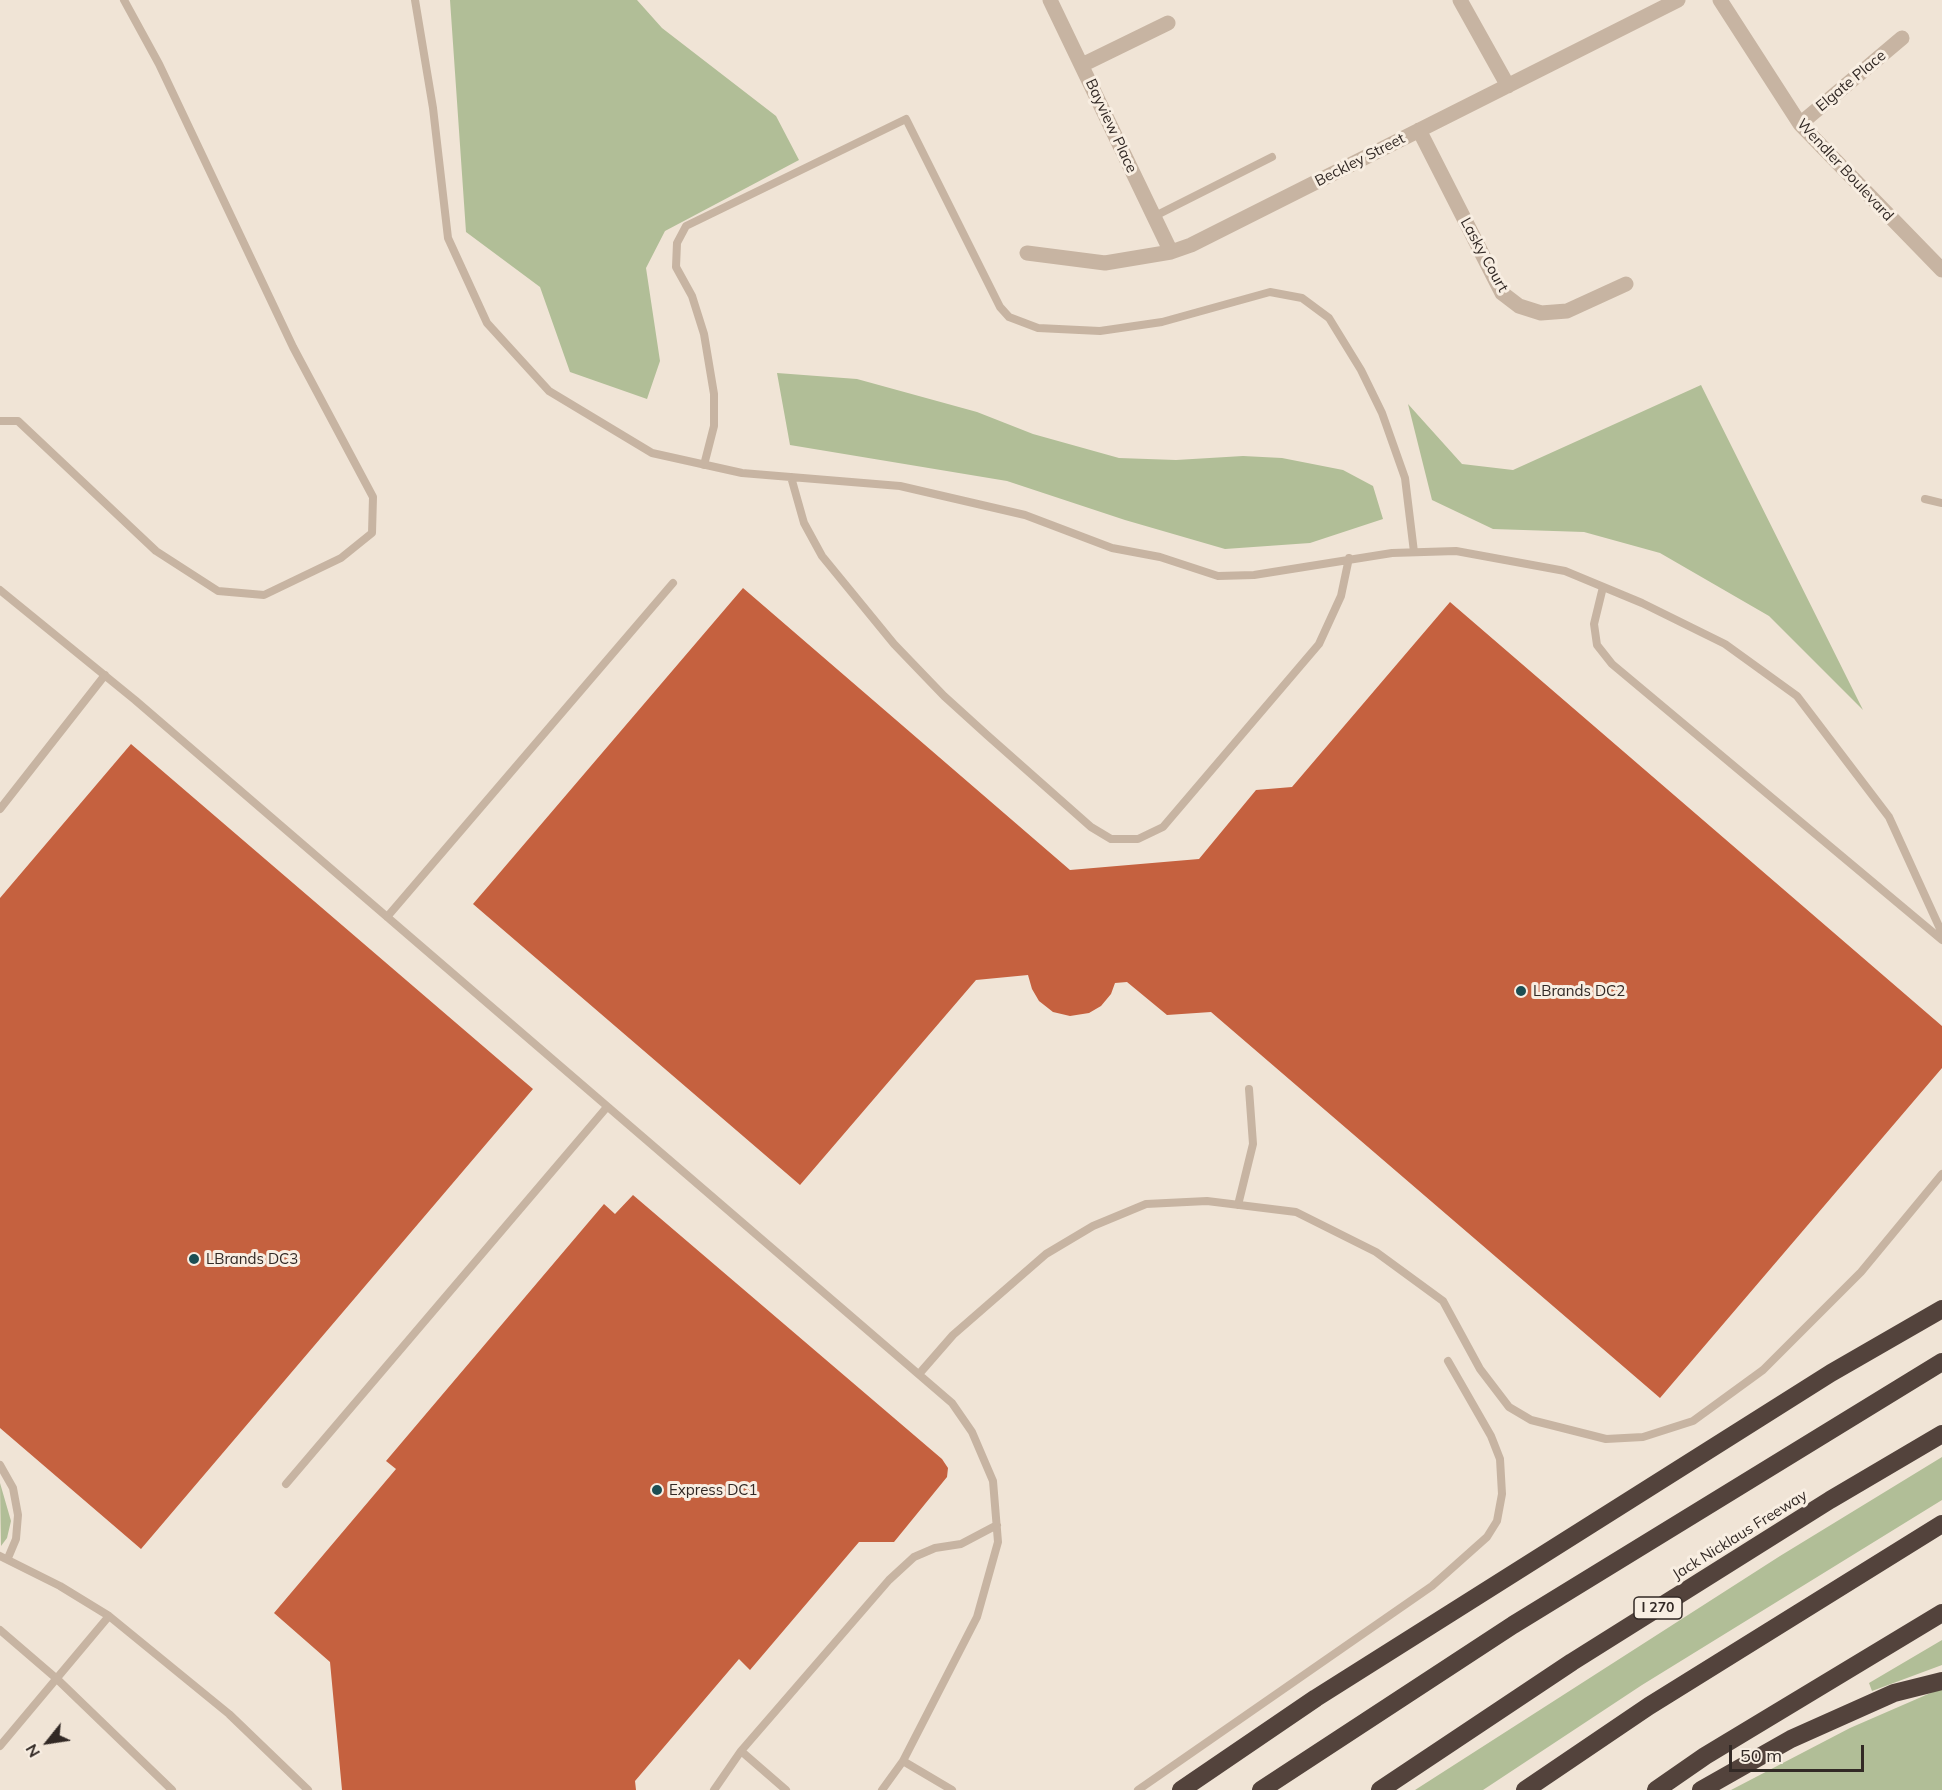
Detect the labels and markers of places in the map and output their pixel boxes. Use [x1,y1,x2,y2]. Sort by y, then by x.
place label: LBrands DC2 [1533,982,1625,1000]
marker: LBrands DC2 [1514,984,1528,998]
place label: LBrands DC3 [206,1250,298,1268]
marker: LBrands DC3 [187,1252,201,1266]
place label: Express DC1 [669,1481,758,1499]
marker: Express DC1 [650,1483,664,1497]

